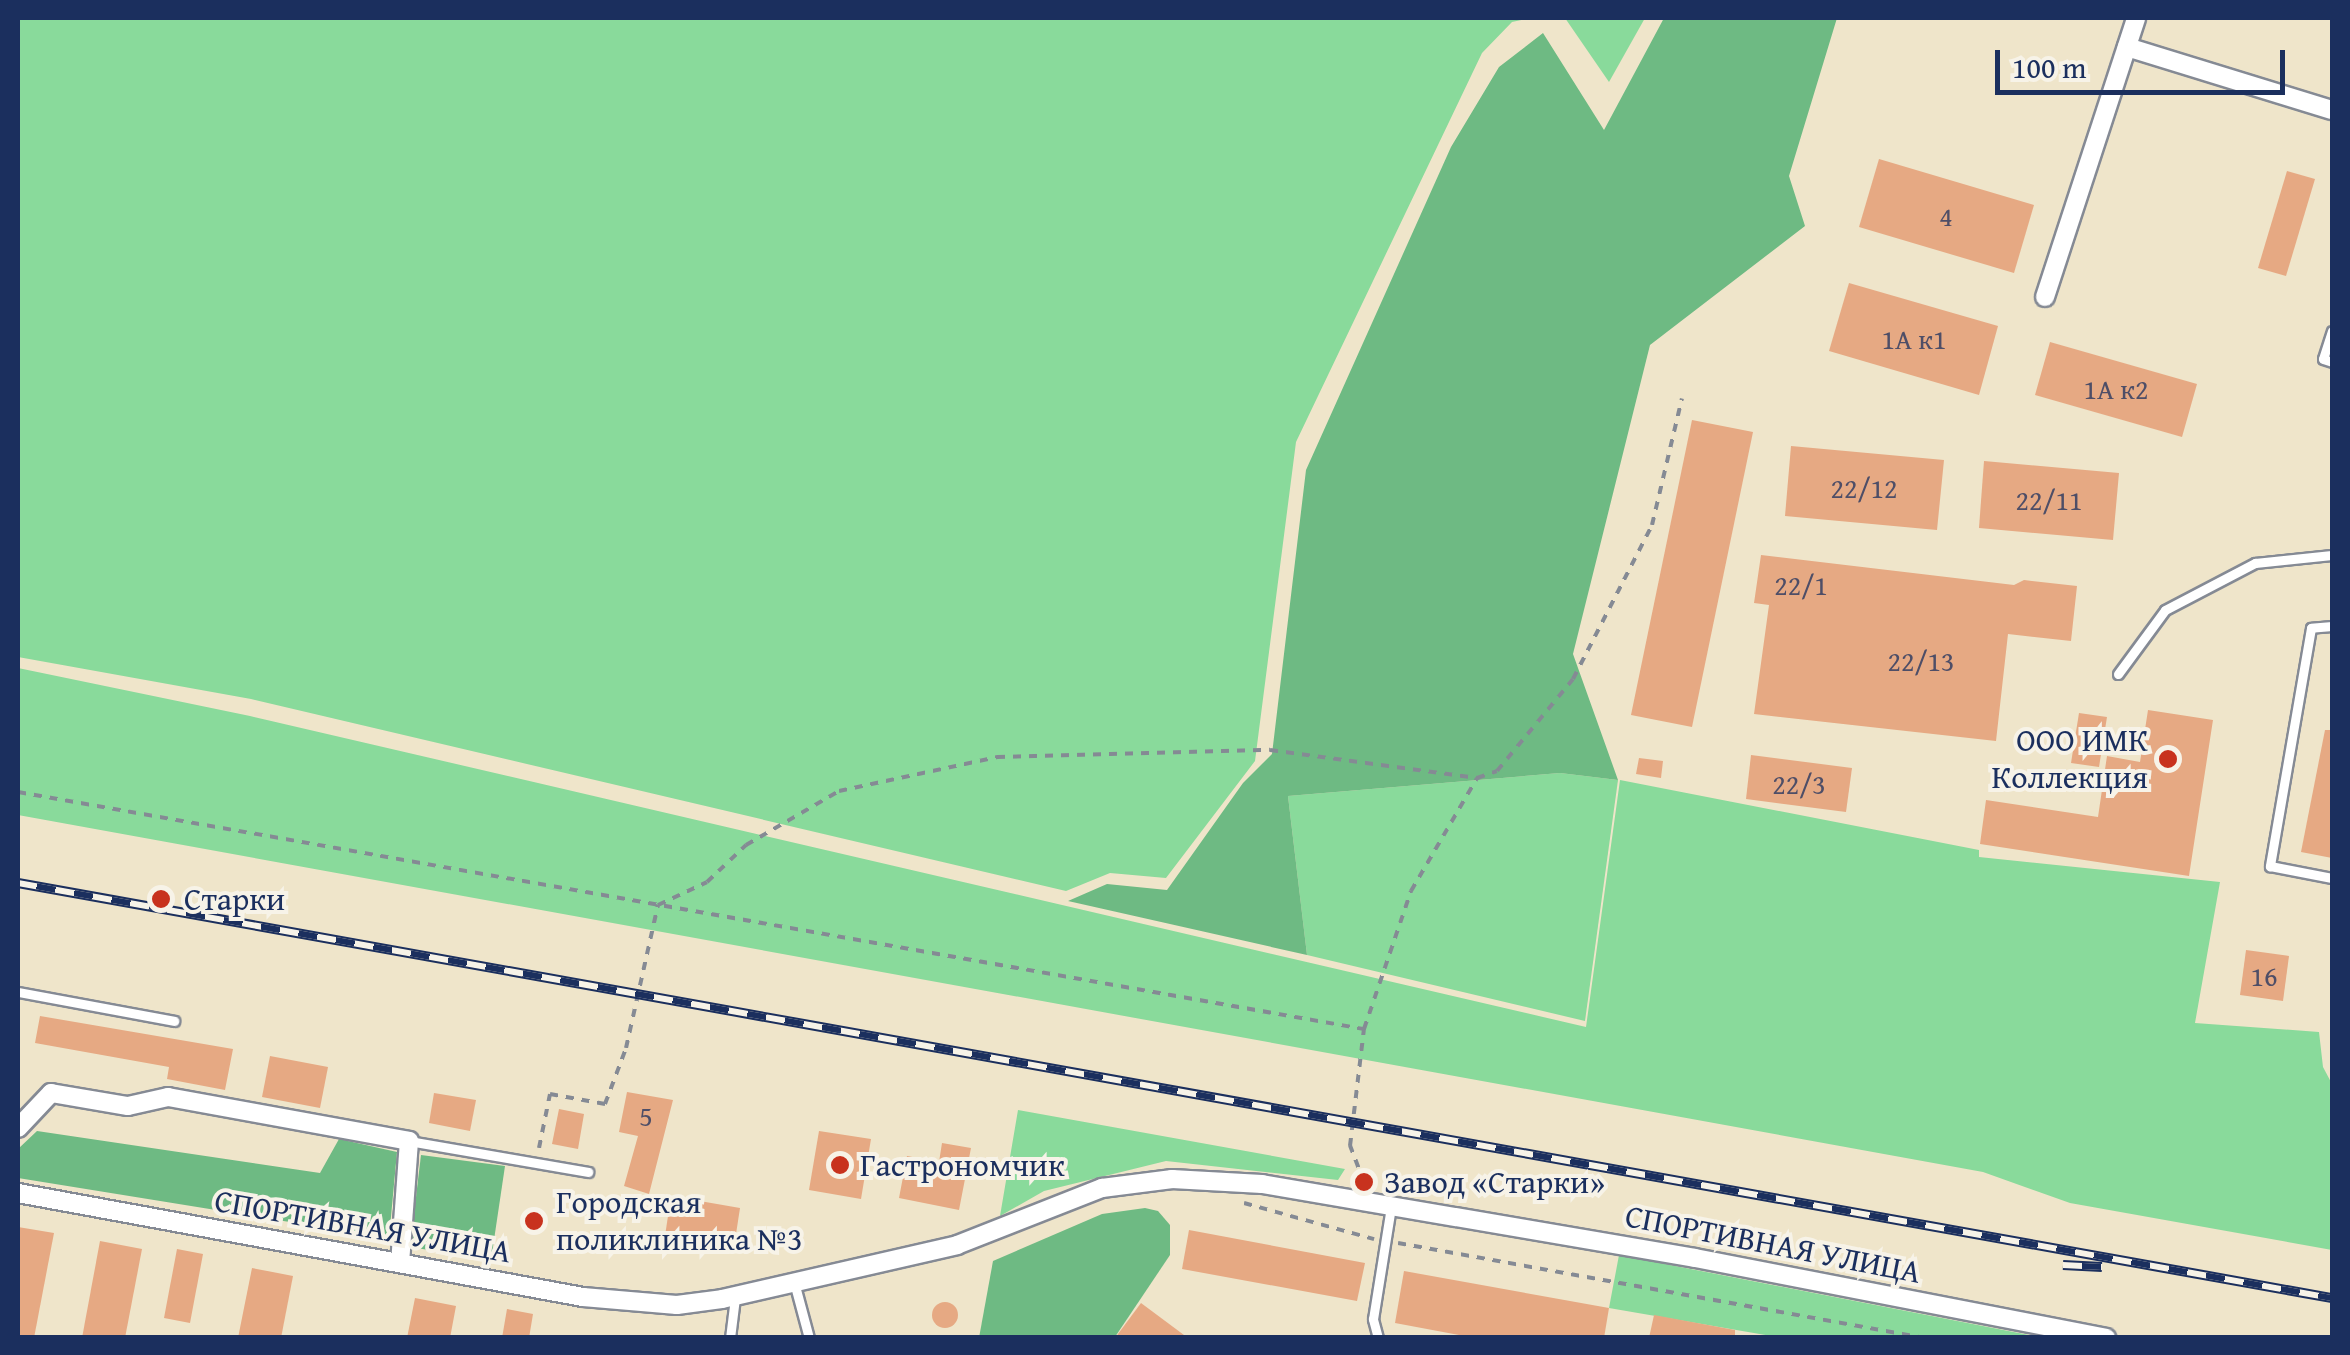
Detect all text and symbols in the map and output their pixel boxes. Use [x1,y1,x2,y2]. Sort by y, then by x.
scale bar [2000,30,2290,92]
text: 100 m [2012,45,2086,89]
house number: 4 [1939,199,1953,233]
house number: 1А к1 [1882,322,1946,356]
house number: 1А к2 [2084,372,2148,406]
house number: 22/12 [1830,471,1898,505]
house number: 22/11 [2015,483,2083,517]
house number: 22/1 [1774,568,1828,602]
house number: 22/13 [1887,644,1955,678]
place label: ООО ИМК Коллекция [1992,722,2148,797]
marker: ООО ИМК Коллекция [2157,748,2179,770]
house number: 22/3 [1772,767,1826,801]
place label: Старки [184,880,285,918]
marker: Старки [148,886,174,912]
house number: 16 [2251,959,2277,993]
house number: 5 [639,1099,653,1133]
place label: Гастрономчик [860,1146,1065,1184]
marker: Гастрономчик [829,1154,851,1176]
place label: Завод «Старки» [1384,1163,1605,1201]
marker: Завод «Старки» [1353,1171,1375,1193]
street label: СПОРТИВНАЯ УЛИЦА [212,1181,514,1271]
place label: Городская поликлиника №3 [556,1184,803,1259]
street label: СПОРТИВНАЯ УЛИЦА [1622,1197,1924,1291]
marker: Городская поликлиника №3 [521,1208,547,1234]

